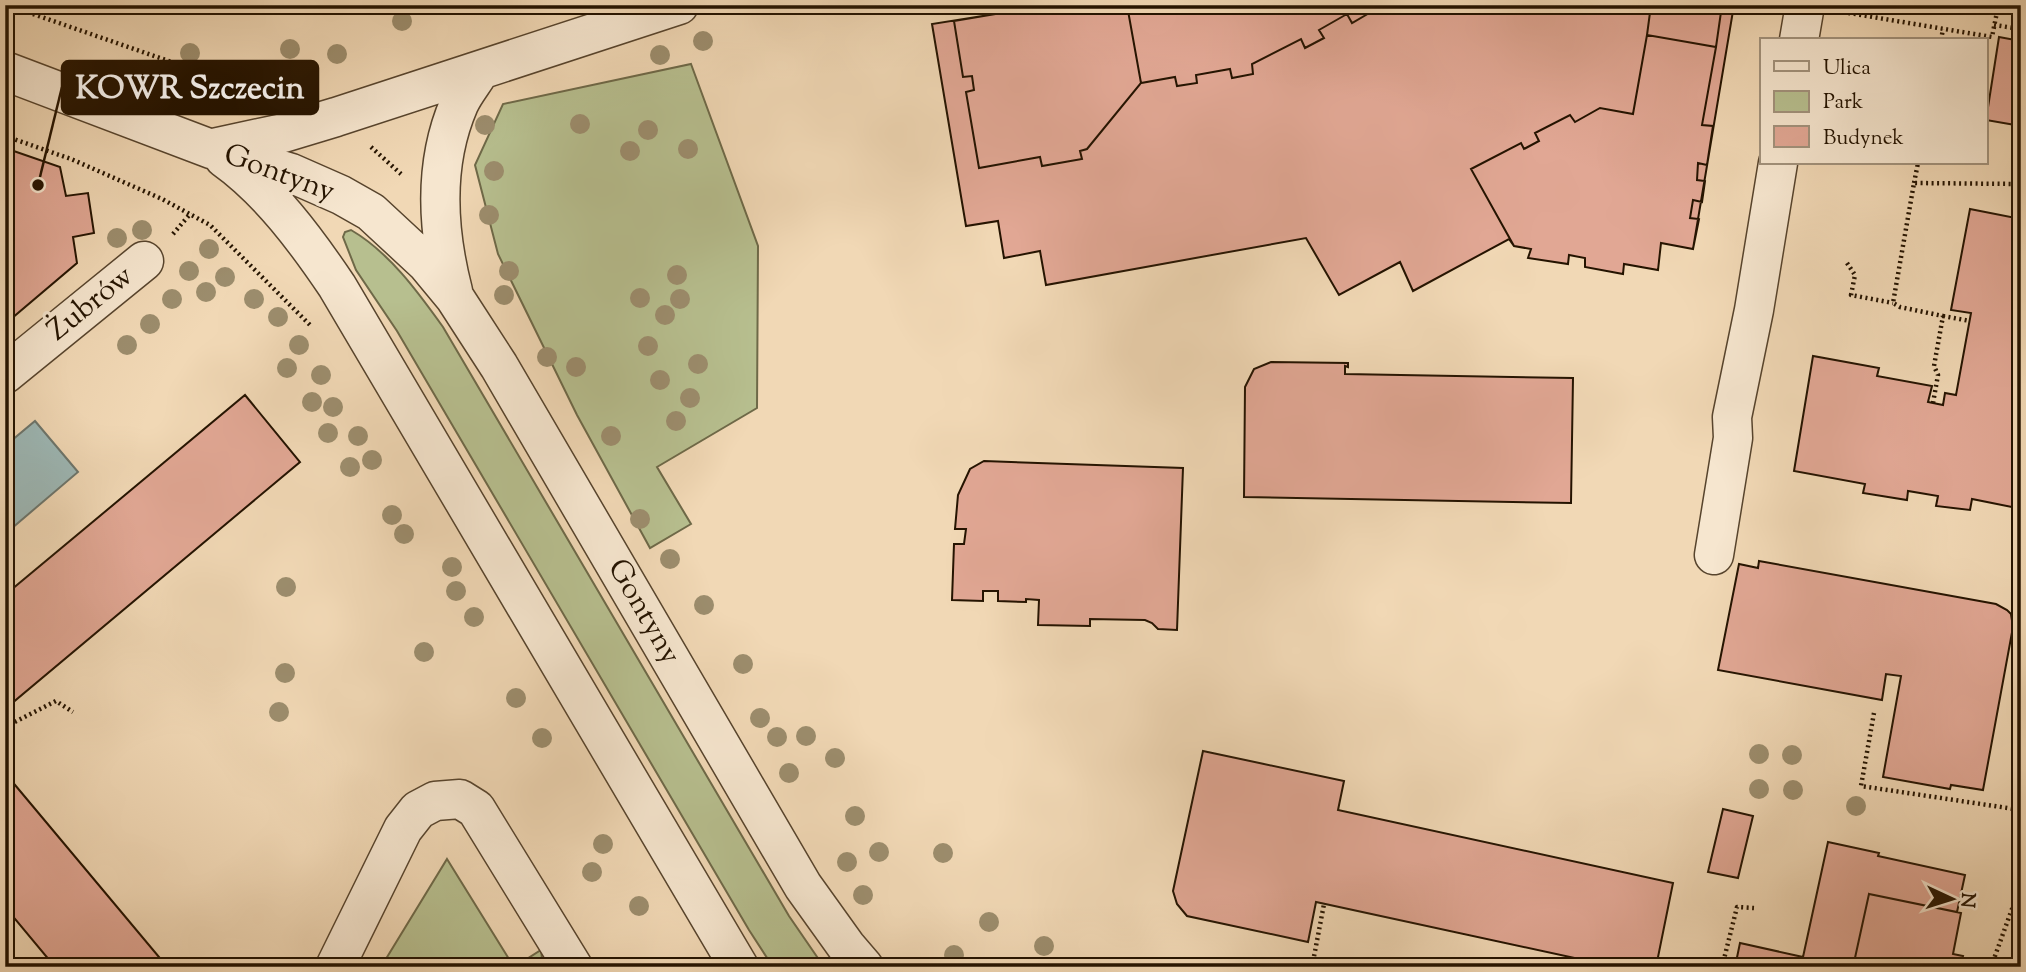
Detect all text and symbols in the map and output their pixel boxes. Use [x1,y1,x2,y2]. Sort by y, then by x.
legend [1760,38,1988,164]
text: Ulica [1823,54,1871,84]
callout: KOWR Szczecin [62,61,318,114]
text: KOWR Szczecin [76,67,304,113]
text: Park [1823,88,1864,118]
text: Budynek [1823,124,1904,154]
street label: Gontyny [217,134,341,214]
street label: Żubrów [39,256,143,352]
street label: Gontyny [596,551,690,673]
north arrow [1918,864,1988,934]
text: N [1952,892,1980,909]

